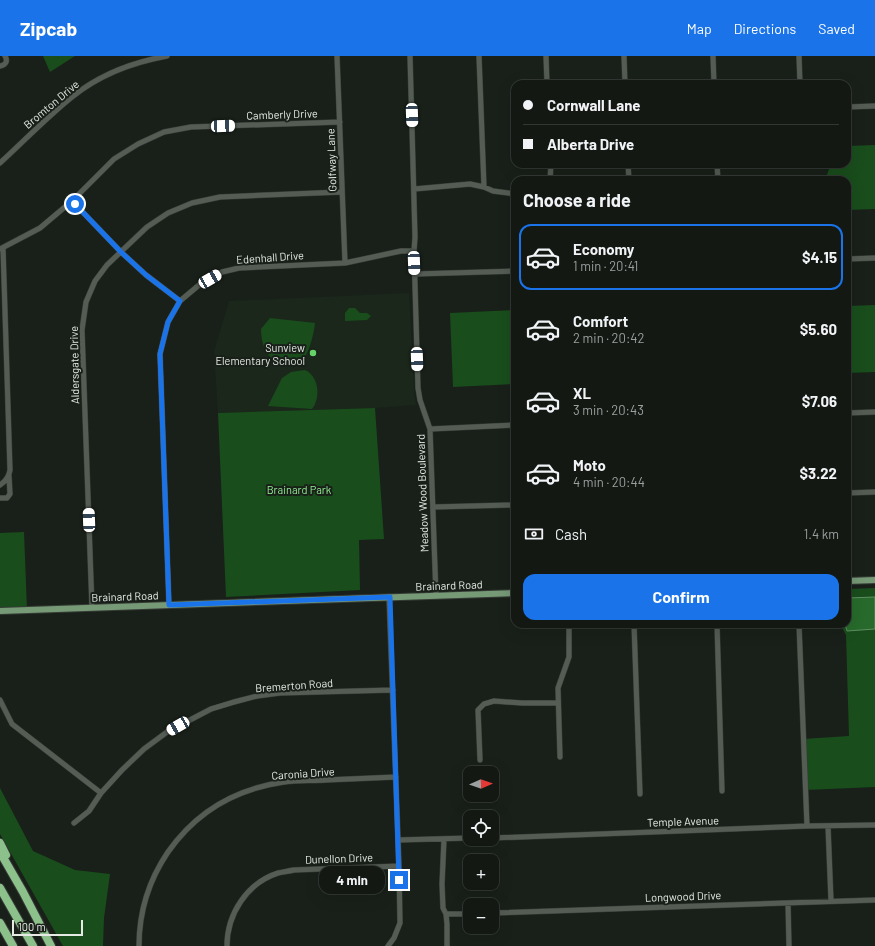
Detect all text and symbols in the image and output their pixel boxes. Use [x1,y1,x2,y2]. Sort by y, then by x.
text: Zipcab [20,17,77,40]
text: Map [687,20,712,37]
text: Directions [734,20,796,37]
text: Saved [818,20,855,37]
street label: Bromton Drive [21,77,81,131]
text: Cornwall Lane [547,96,641,114]
car [406,103,418,127]
street label: Camberly Drive [246,106,318,122]
car [211,120,235,132]
street label: Golfway Lane [323,128,339,192]
text: Alberta Drive [547,135,634,153]
text: Choose a ride [523,189,631,211]
route start [66,195,84,213]
icon: car [525,239,561,275]
text: Economy [573,240,634,258]
street label: Edenhall Drive [236,248,304,266]
text: $4.15 [802,248,837,266]
car [408,251,420,275]
text: 1 min · 20:41 [573,258,638,274]
car [197,268,223,290]
icon: car [525,311,561,347]
text: Comfort [573,312,628,330]
text: $5.60 [800,320,837,338]
street label: Aldersgate Drive [67,326,81,404]
text: 2 min · 20:42 [573,330,644,346]
place label: Sunview Elementary School [215,341,305,367]
car [411,347,423,371]
marker: Sunview Elementary School [308,348,318,358]
icon: car [525,383,561,419]
text: XL [573,384,591,402]
text: $7.06 [802,392,837,410]
text: 3 min · 20:43 [573,402,644,418]
street label: Meadow Wood Boulevard [413,434,431,552]
icon: car [525,455,561,491]
text: Moto [573,456,606,474]
text: $3.22 [799,464,837,482]
text: 4 min · 20:44 [573,474,645,490]
park label: Brainard Park [267,483,332,496]
car [83,508,95,532]
icon: cash [523,523,545,545]
text: Cash [555,525,587,543]
text: 1.4 km [804,526,839,542]
button: Confirm [523,574,839,620]
street label: Brainard Road [415,577,483,593]
street label: Brainard Road [91,588,159,604]
street label: Bremerton Road [255,676,333,694]
car [165,715,191,737]
street label: Caronia Drive [271,764,335,782]
north arrow [463,766,499,802]
map controls [463,766,499,934]
button: locate [463,810,499,846]
street label: Temple Avenue [647,813,719,829]
street label: Dunellon Drive [305,850,373,866]
button: + [463,854,499,890]
callout: 4 min [319,866,385,894]
route end [390,871,408,889]
text: 4 min [336,872,368,888]
street label: Longwood Drive [645,888,722,904]
button: − [463,898,499,934]
scale bar [12,918,83,937]
text: 100 m [18,920,46,933]

